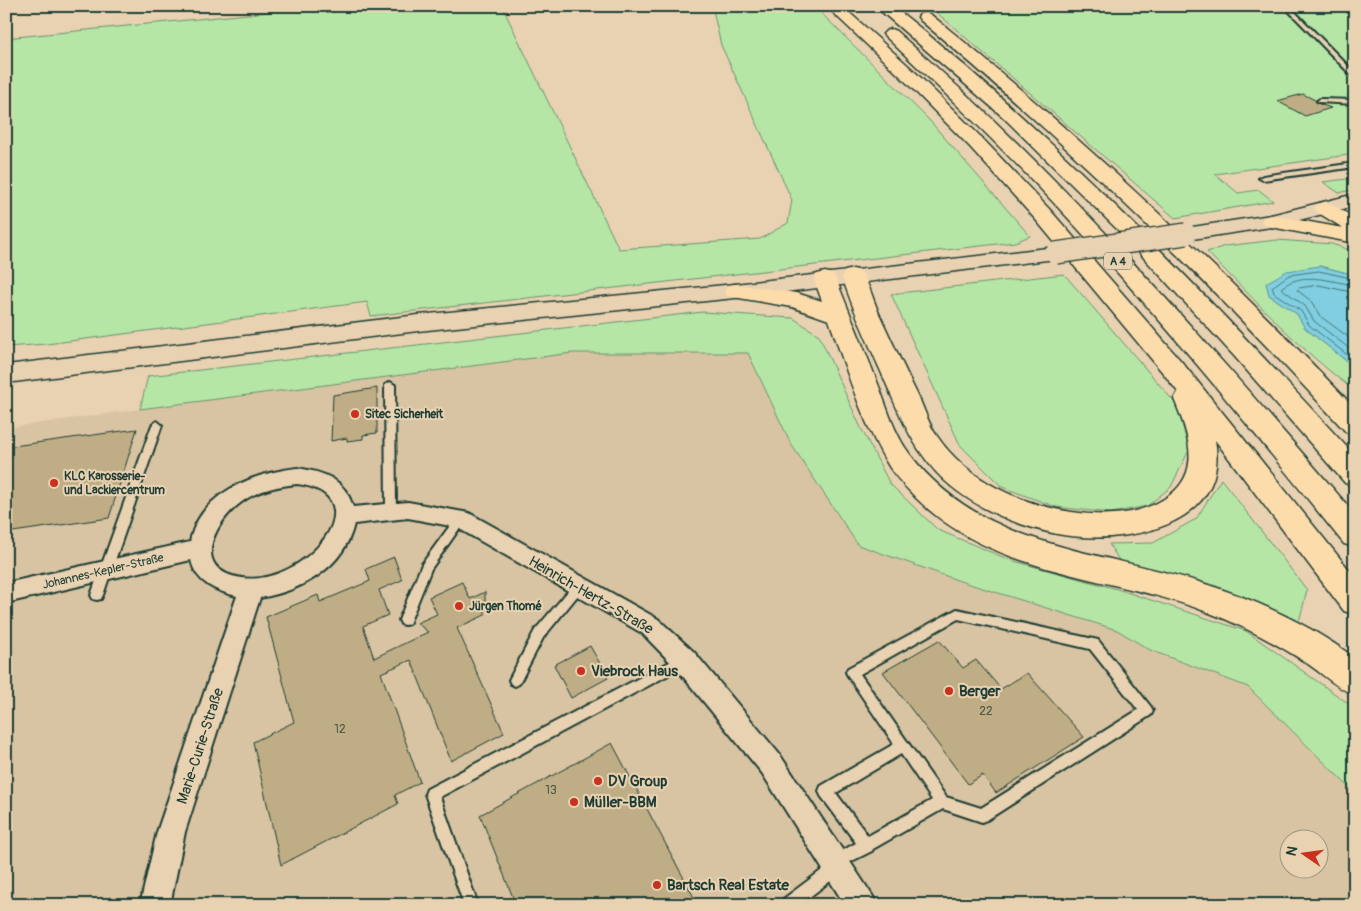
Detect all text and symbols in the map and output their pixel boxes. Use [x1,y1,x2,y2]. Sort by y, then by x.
road number: A 4 [1104,252,1132,270]
place label: Sitec Sicherheit [365,407,444,422]
marker: Sitec Sicherheit [349,408,361,420]
place label: KLC Karosserie- und Lackiercentrum [64,469,165,498]
marker: KLC Karosserie- und Lackiercentrum [48,477,60,489]
street label: Johannes-Kepler-Straße [41,550,165,593]
street label: Heinrich-Hertz-Straße [525,552,657,639]
place label: Jürgen Thomé [469,599,542,614]
marker: Jürgen Thomé [453,600,465,612]
place label: Viebrock Haus [591,662,678,681]
marker: Viebrock Haus [575,665,587,677]
place label: Berger [959,682,1001,701]
street label: Marie-Curie-Straße [173,685,228,807]
marker: Berger [943,685,955,697]
house number: 22 [979,704,993,719]
house number: 12 [334,722,346,737]
place label: DV Group [608,772,667,791]
marker: DV Group [592,775,604,787]
house number: 13 [545,783,557,798]
place label: Müller-BBM [584,793,657,812]
marker: Müller-BBM [568,796,580,808]
north arrow [1278,828,1328,878]
text: N [1282,845,1301,858]
place label: Bartsch Real Estate [667,876,789,895]
marker: Bartsch Real Estate [651,879,663,891]

